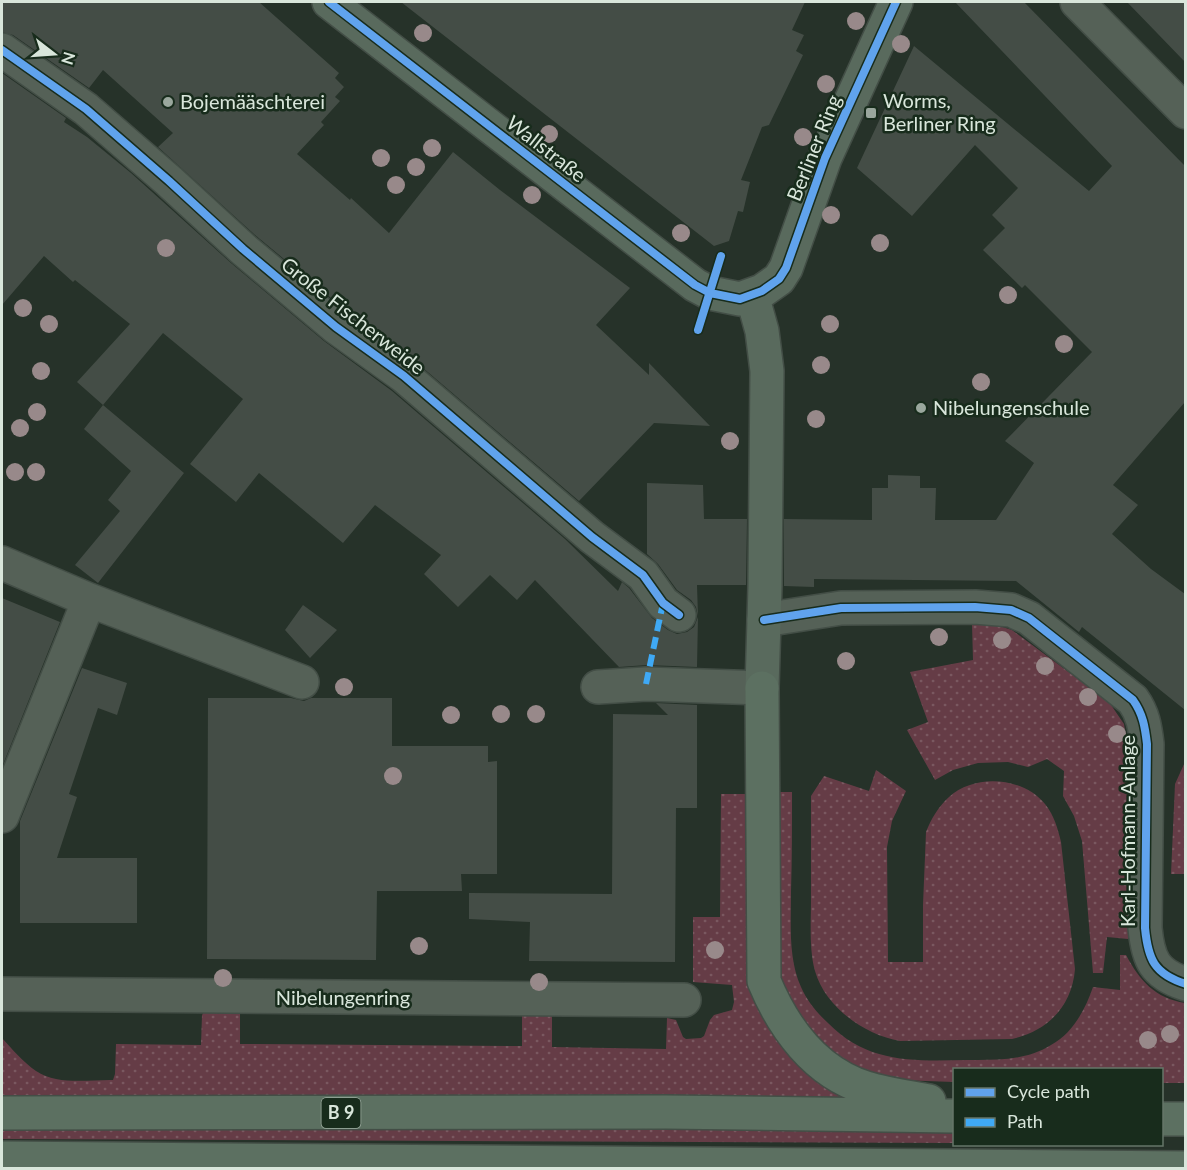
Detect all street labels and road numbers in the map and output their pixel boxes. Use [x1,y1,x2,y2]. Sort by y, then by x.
street label: Berliner Ring [781,91,845,204]
street label: Wallstraße [502,110,591,187]
street label: Große Fischerweide [277,252,430,379]
street label: Karl-Hofmann-Anlage [1115,735,1139,927]
street label: Nibelungenring [276,985,410,1009]
road number: B 9 [322,1098,360,1128]

